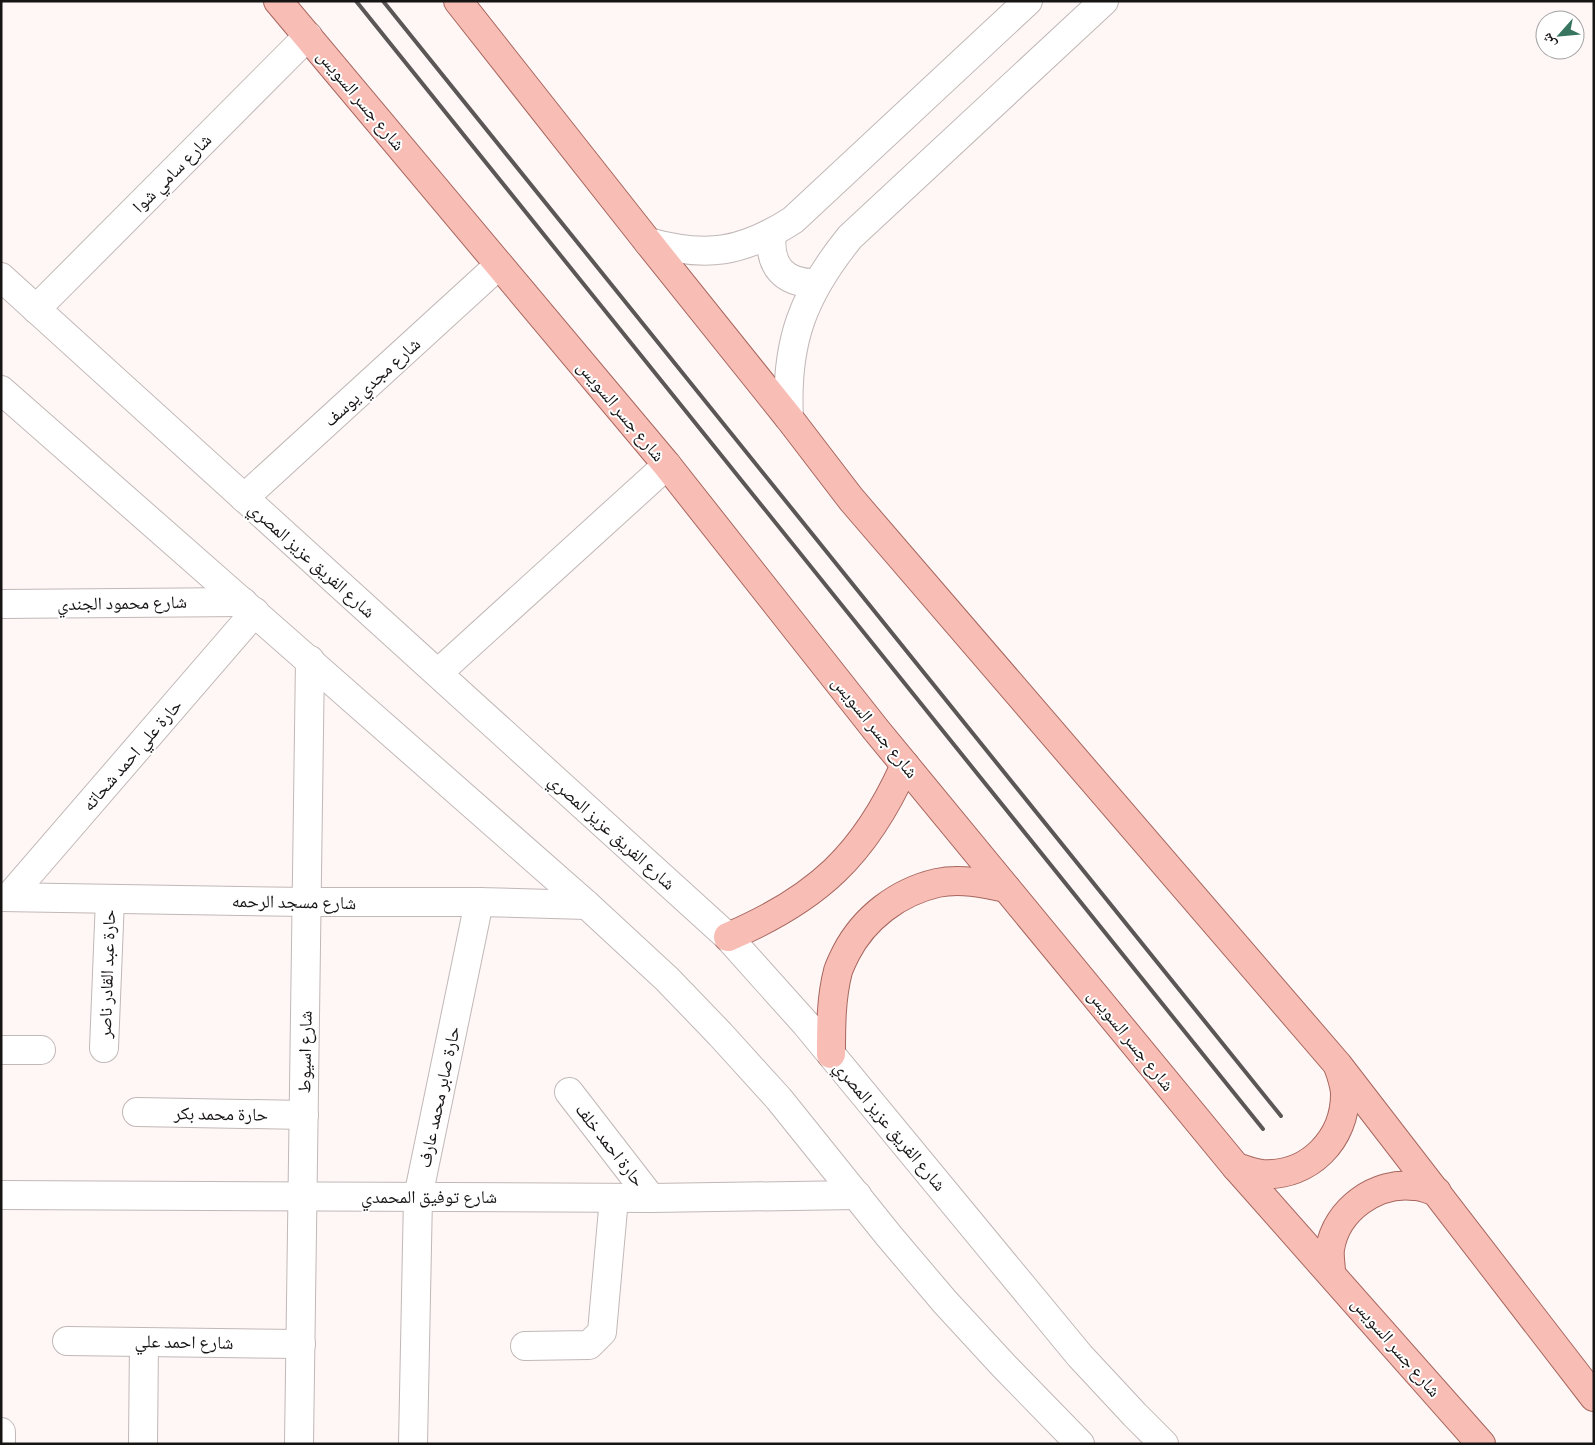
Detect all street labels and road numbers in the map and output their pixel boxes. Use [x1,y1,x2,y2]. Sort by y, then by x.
street label: شارع جسر السويس [312,44,410,155]
street label: شارع سامي شوا [127,128,219,220]
street label: شارع مجدي يوسف [318,332,427,434]
street label: شارع جسر السويس [572,355,670,466]
street label: شارع الفريق عزيز المصري [242,497,381,625]
street label: شارع محمود الجندي [57,590,187,619]
street label: شارع جسر السويس [827,671,924,783]
street label: حارة علي احمد شحاته [77,694,189,818]
street label: شارع الفريق عزيز المصري [542,769,681,897]
street label: شارع مسجد الرحمه [232,889,356,914]
street label: حارة عبد القادر ناصر [93,909,120,1040]
street label: شارع جسر السويس [1083,984,1180,1096]
street label: شارع اسيوط [292,1010,317,1094]
street label: حارة صابر محمد عارف [412,1024,464,1170]
street label: شارع الفريق عزيز المصري [827,1056,952,1198]
street label: حارة احمد خلف [571,1098,650,1190]
street label: حارة محمد بكر [173,1101,268,1125]
street label: شارع توفيق المحمدي [361,1185,497,1212]
street label: شارع جسر السويس [1347,1292,1446,1401]
street label: شارع احمد علي [134,1329,234,1357]

